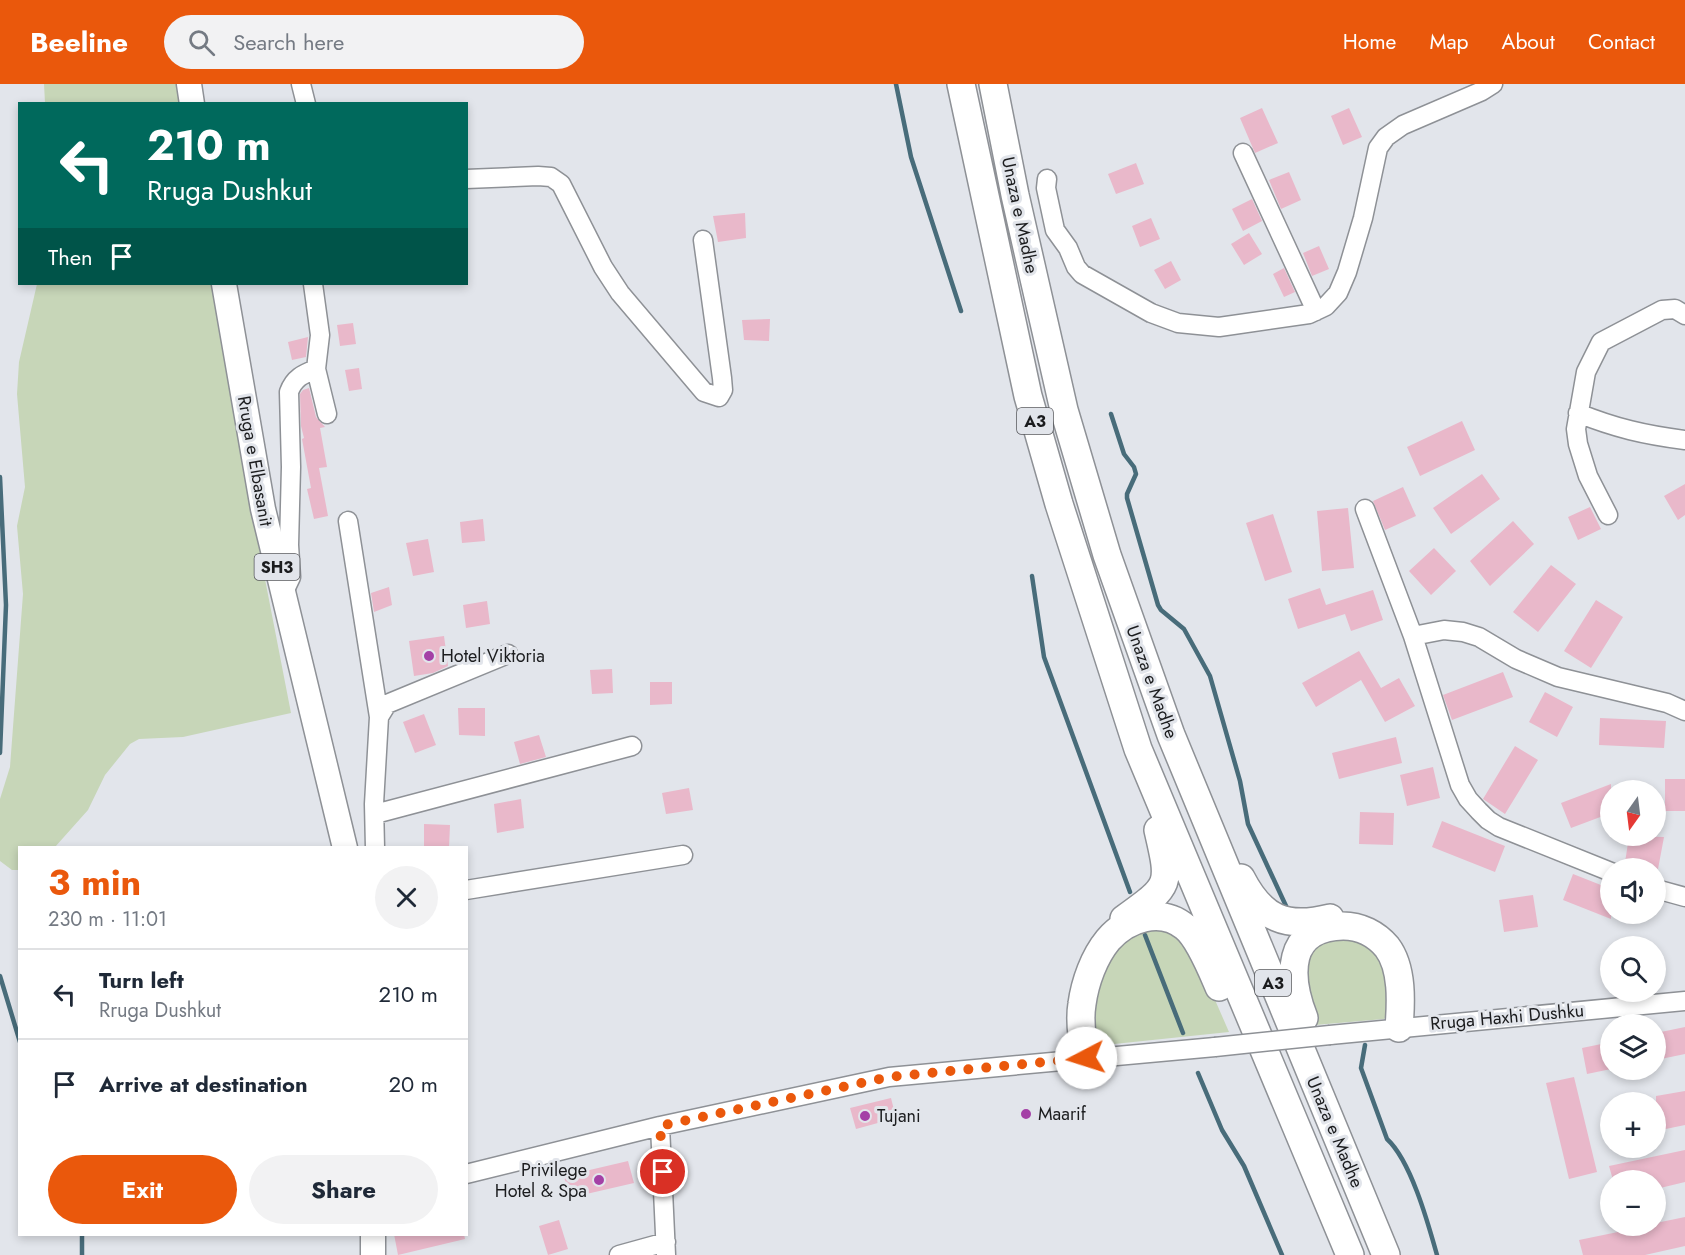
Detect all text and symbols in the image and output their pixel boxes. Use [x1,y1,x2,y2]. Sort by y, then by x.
search box [164,15,584,69]
text: Beeline [30,22,128,63]
icon: search [185,26,218,59]
text: Search here [233,26,344,58]
text: Home [1343,27,1396,57]
text: Map [1429,27,1469,57]
text: About [1502,27,1555,57]
text: Contact [1588,27,1655,57]
text: 210 m [147,115,271,176]
icon: left [48,126,126,204]
street label: Unaza e Madhe [995,154,1045,276]
text: Rruga Dushkut [147,171,312,210]
icon: arrive [105,240,138,273]
text: Then [48,241,93,273]
street label: Rruga e Elbasanit [231,394,279,529]
road number: A3 [1017,408,1053,434]
road number: SH3 [254,554,300,580]
street label: Unaza e Madhe [1120,622,1184,742]
place label: Hotel Viktoria [441,643,545,669]
marker: Hotel Viktoria [422,649,436,663]
north arrow [1600,780,1666,846]
map controls [1600,780,1666,1236]
text: 3 min [48,856,141,908]
button: sound [1600,858,1666,924]
button: close [375,866,438,929]
text: 230 m · 11:01 [48,905,167,934]
button: search [1600,936,1666,1002]
text: Turn left [99,964,184,996]
road number: A3 [1255,970,1291,996]
icon: left [48,978,81,1011]
text: 210 m [379,978,438,1010]
text: Rruga Dushkut [99,996,221,1025]
street label: Rruga Haxhi Dushku [1429,997,1585,1037]
button: layers [1600,1014,1666,1080]
position arrow [1054,1026,1118,1090]
icon: arrive [48,1068,81,1101]
text: Arrive at destination [99,1068,308,1100]
text: 20 m [389,1068,438,1100]
street label: Unaza e Madhe [1300,1072,1370,1192]
button: + [1600,1092,1666,1158]
place label: Maarif [1038,1101,1087,1127]
place label: Tujani [877,1103,921,1129]
marker: Maarif [1019,1107,1033,1121]
marker: Tujani [858,1109,872,1123]
pin [637,1146,688,1197]
button: Exit [48,1155,237,1224]
button: Share [249,1155,438,1224]
icon: arrive [646,1155,679,1188]
place label: Privilege Hotel & Spa [495,1157,587,1204]
button: − [1600,1170,1666,1236]
marker: Privilege Hotel & Spa [592,1173,606,1187]

